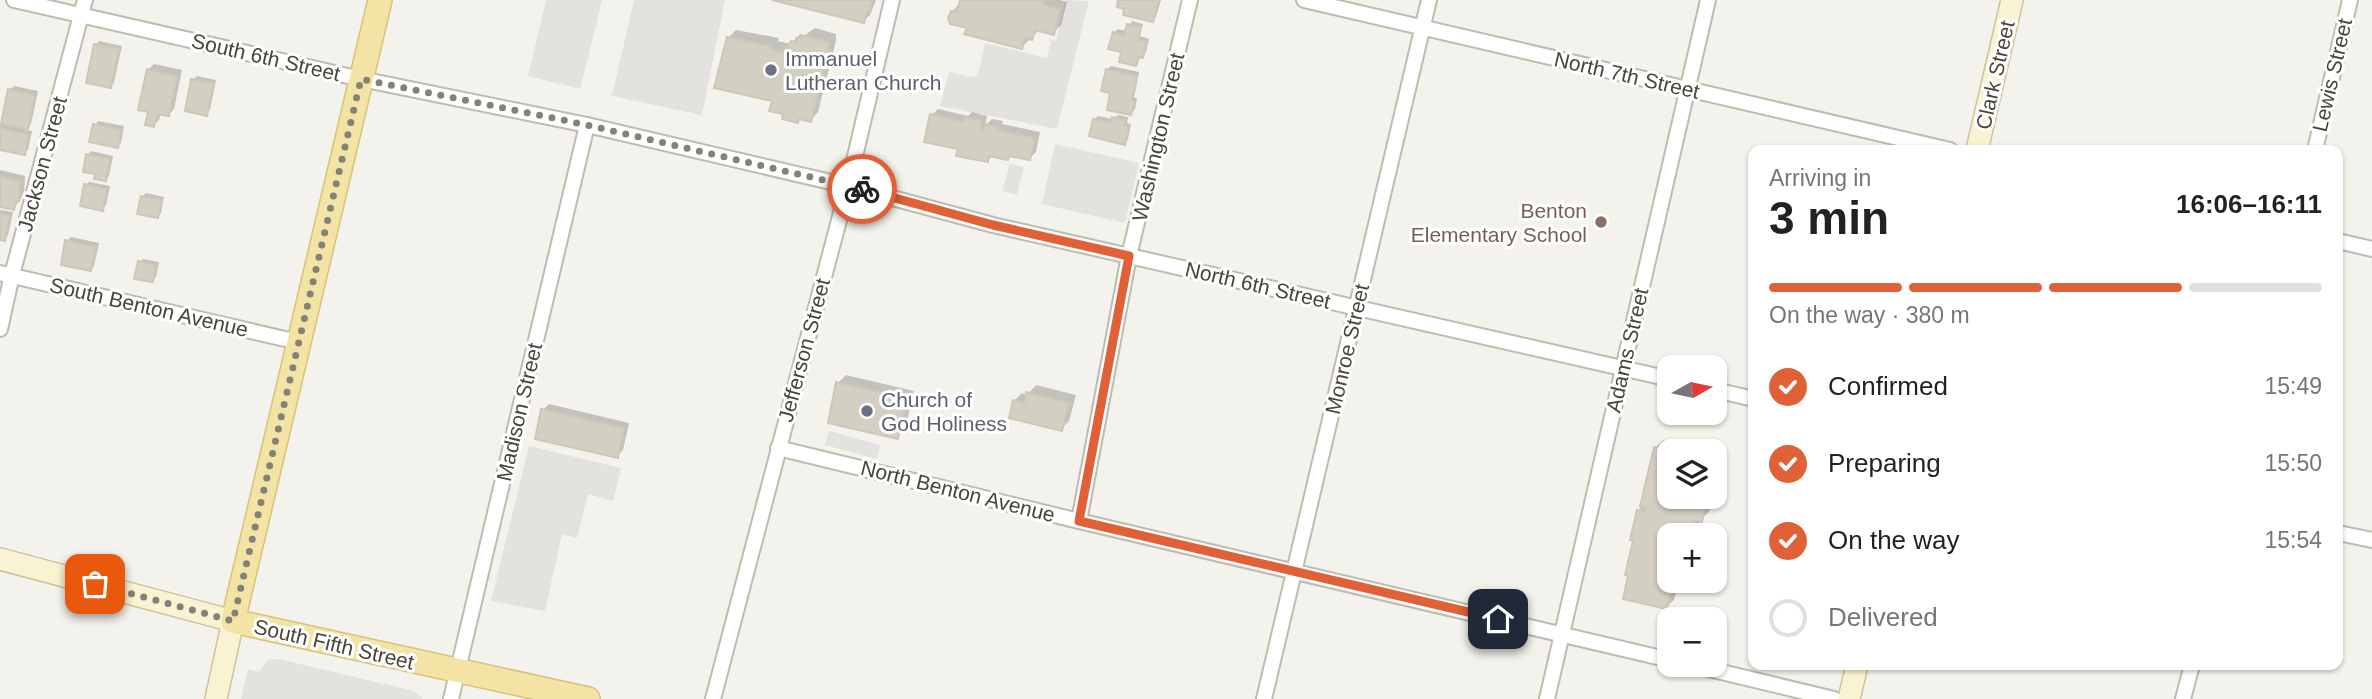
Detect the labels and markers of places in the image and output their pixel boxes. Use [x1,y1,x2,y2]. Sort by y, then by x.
place label: Immanuel Lutheran Church [785,47,941,94]
marker: Immanuel Lutheran Church [763,62,779,78]
place label: Benton Elementary School [1411,199,1587,246]
marker: Benton Elementary School [1593,214,1609,230]
place label: Church of God Holiness [881,388,1007,435]
marker: Church of God Holiness [859,403,875,419]
pin [65,554,125,614]
pin [1468,589,1528,649]

